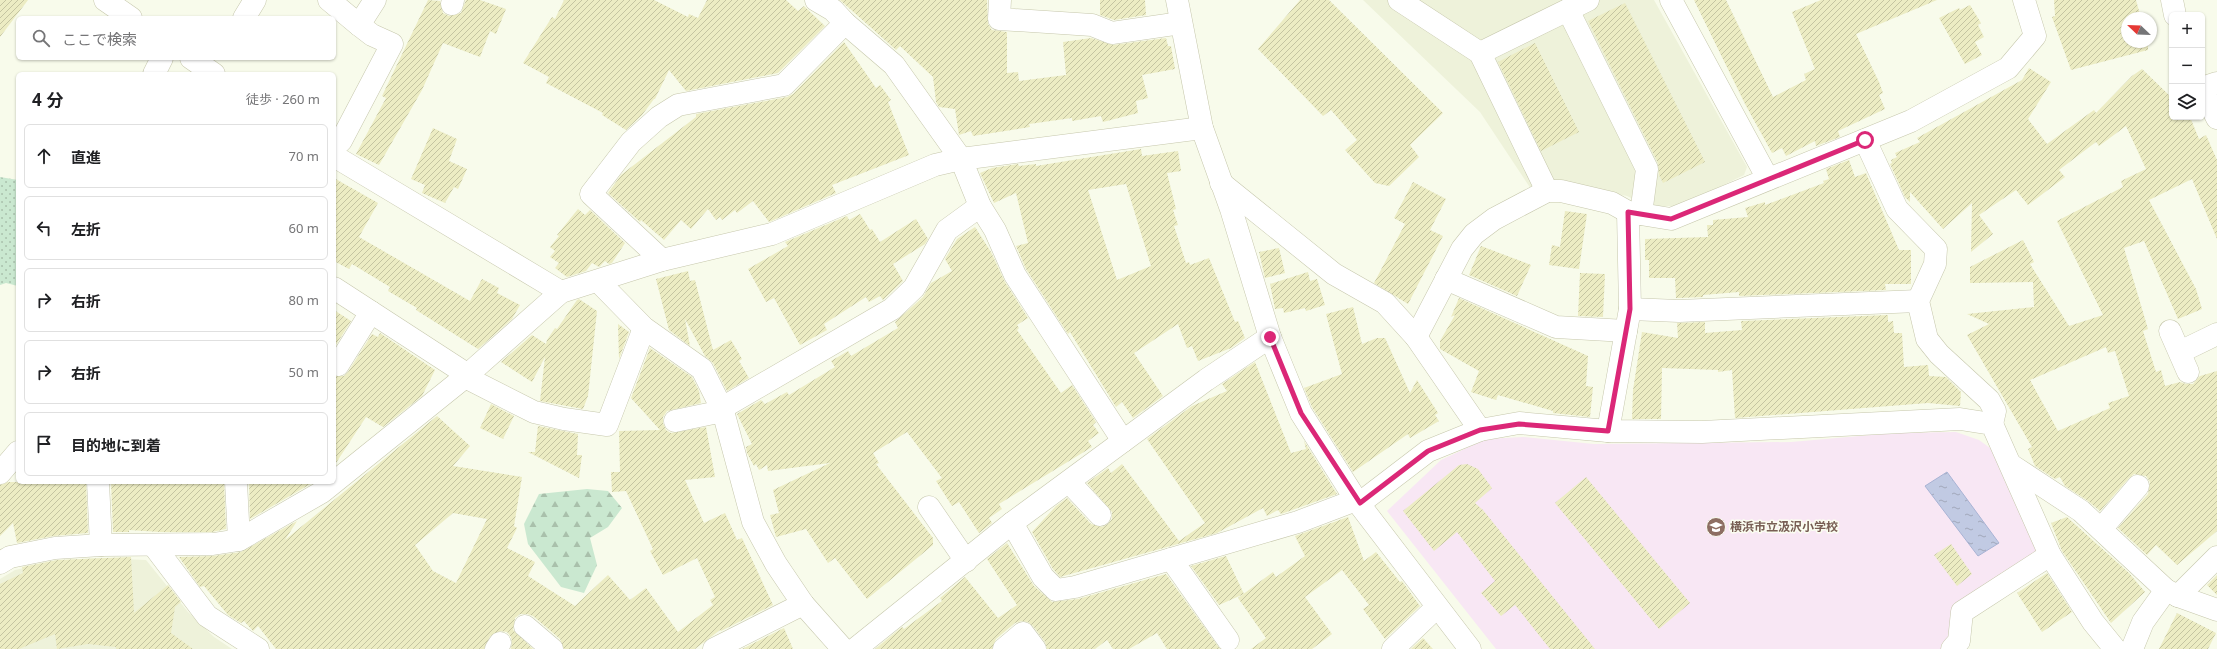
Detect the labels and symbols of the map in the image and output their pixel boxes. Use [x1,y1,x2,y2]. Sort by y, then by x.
north arrow [2121,12,2157,48]
route start [1856,131,1874,149]
route end [1261,328,1279,346]
school or university icon: 横浜市立汲沢小学校 [1705,516,1727,538]
place label: 横浜市立汲沢小学校 [1730,518,1838,535]

